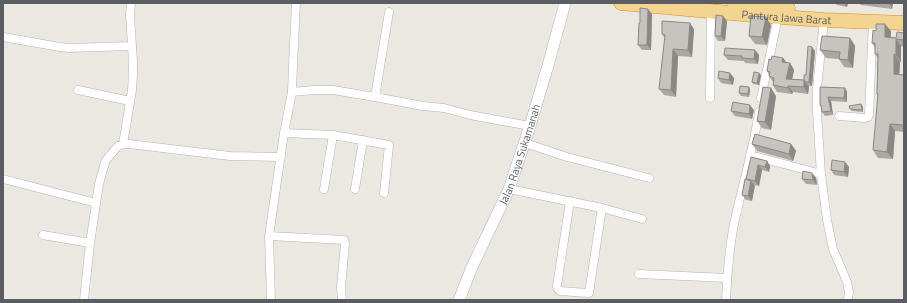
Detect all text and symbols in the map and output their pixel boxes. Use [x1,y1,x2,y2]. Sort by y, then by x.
street label: Pantura Jawa Barat [741,6,832,28]
street label: Jalan Raya Sukamanah [495,102,544,207]

